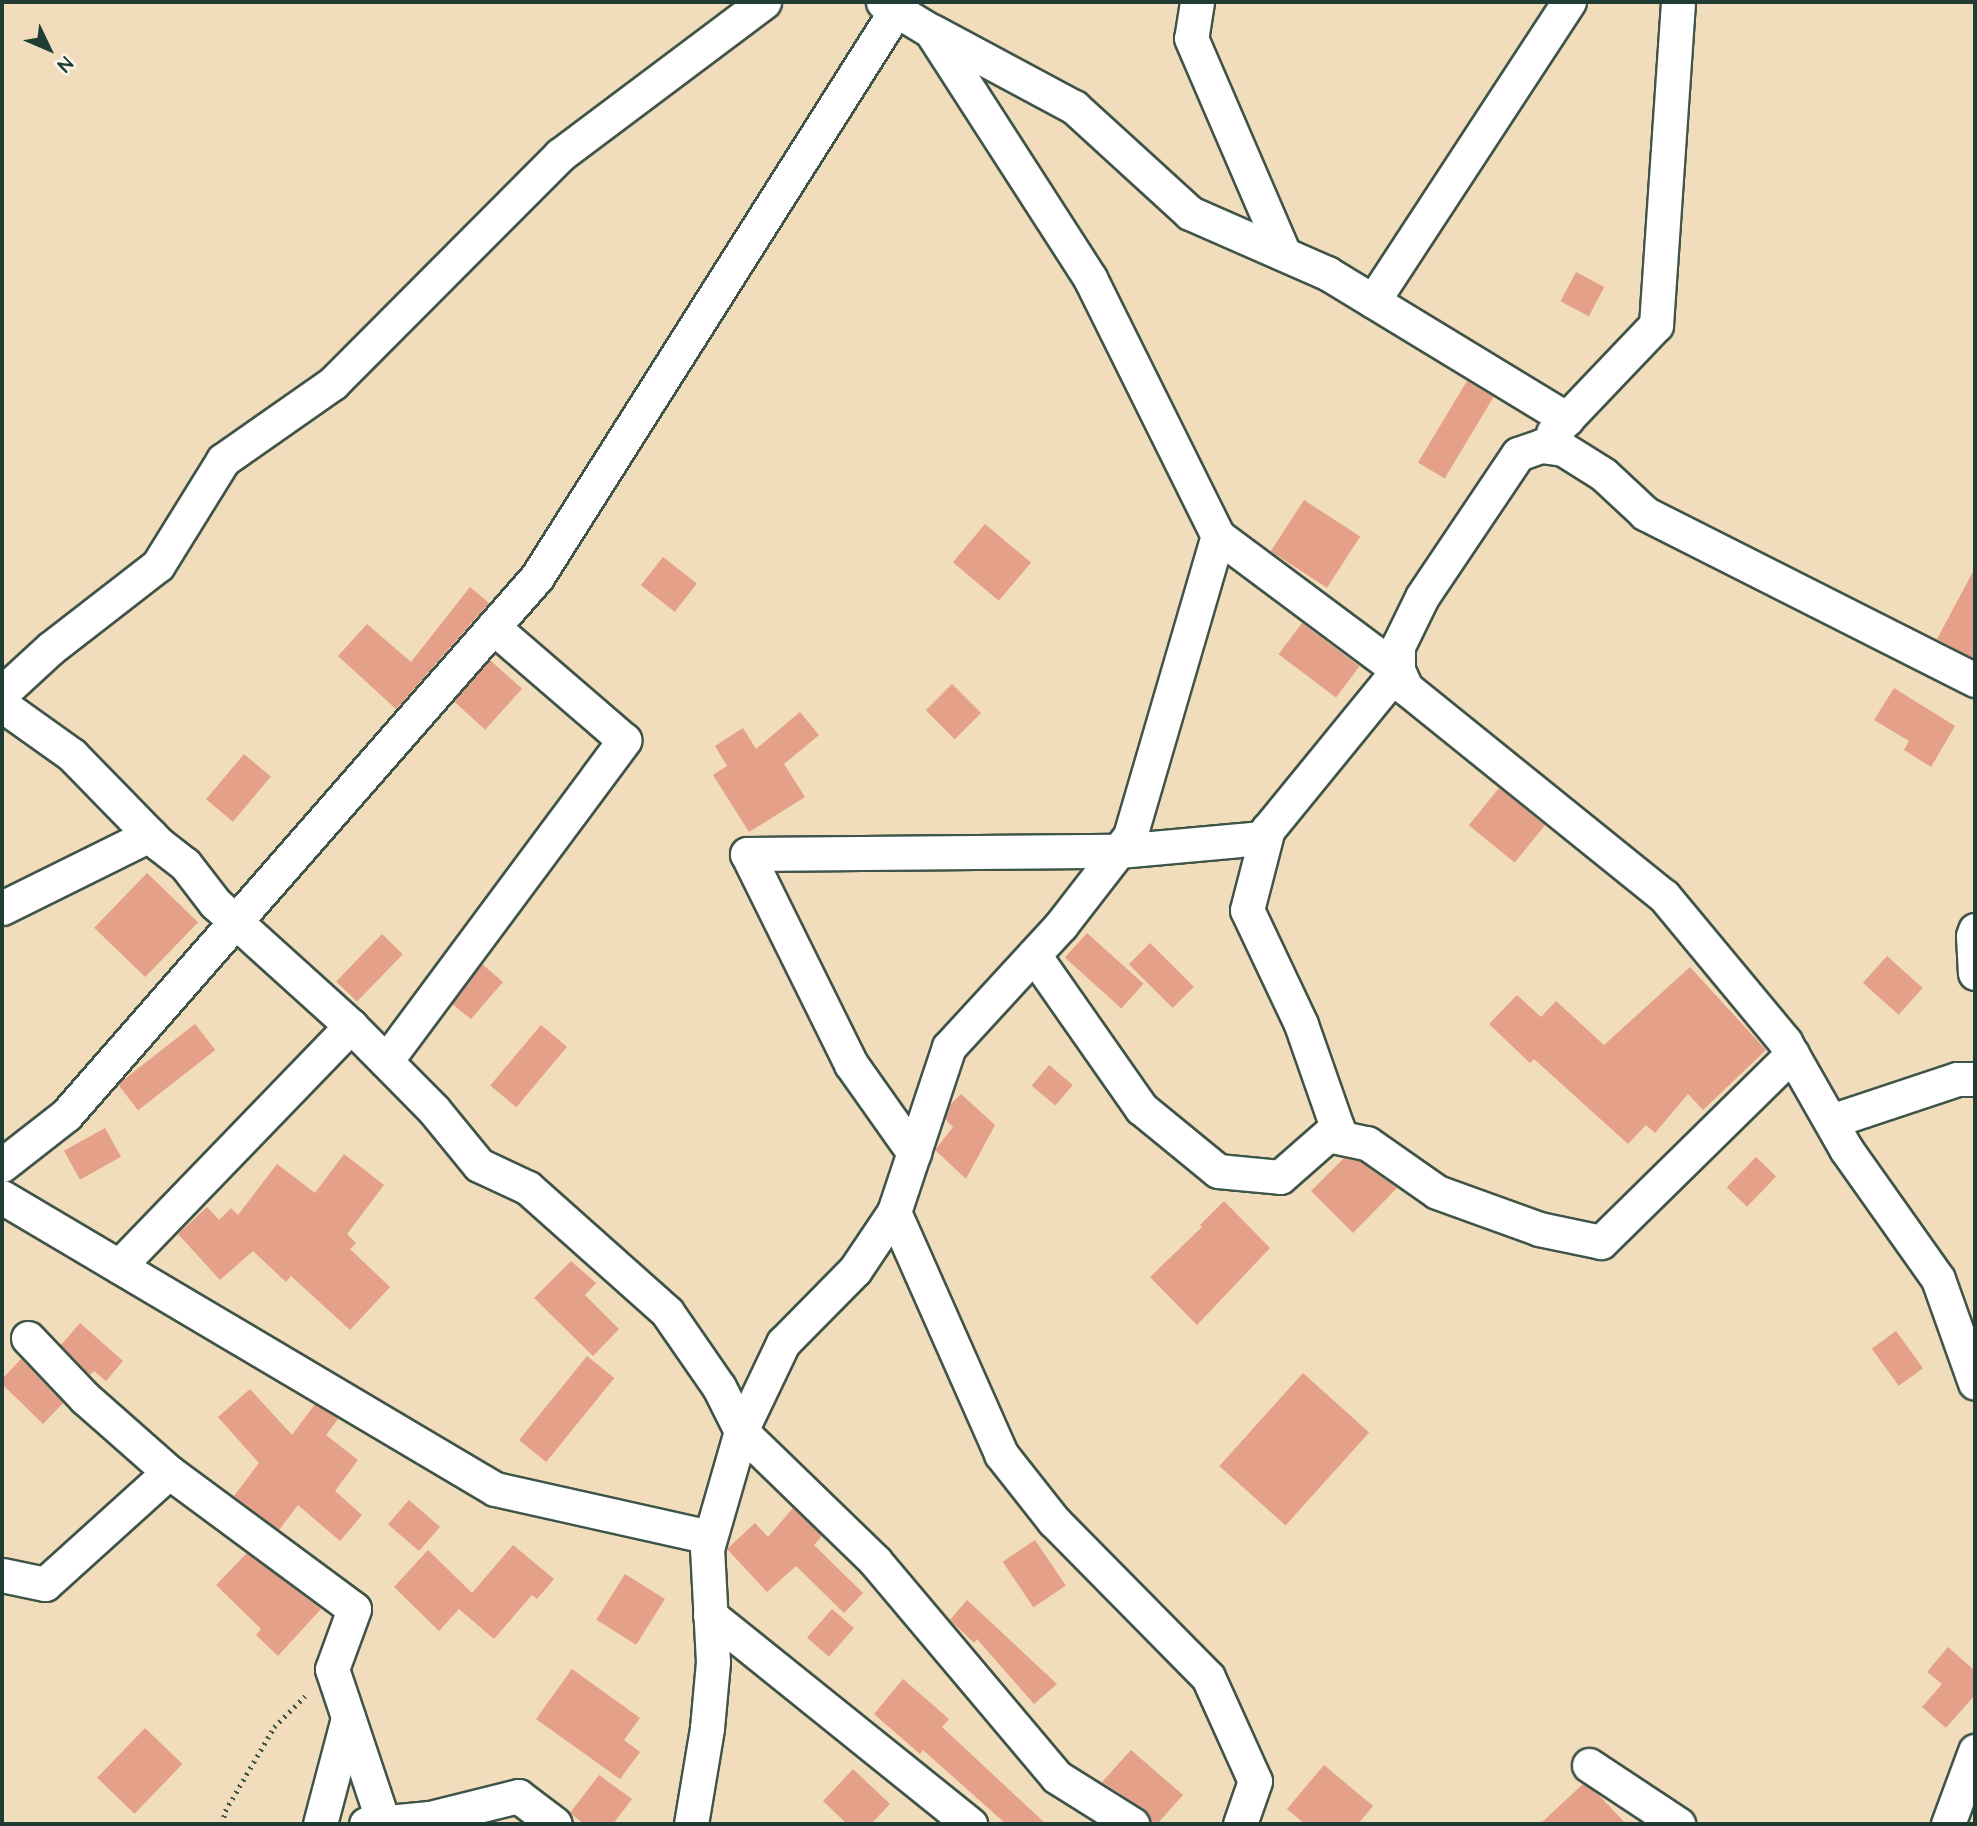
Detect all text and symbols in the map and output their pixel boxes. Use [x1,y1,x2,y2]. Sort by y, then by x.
north arrow [14,14,84,84]
text: N [51,50,78,78]

